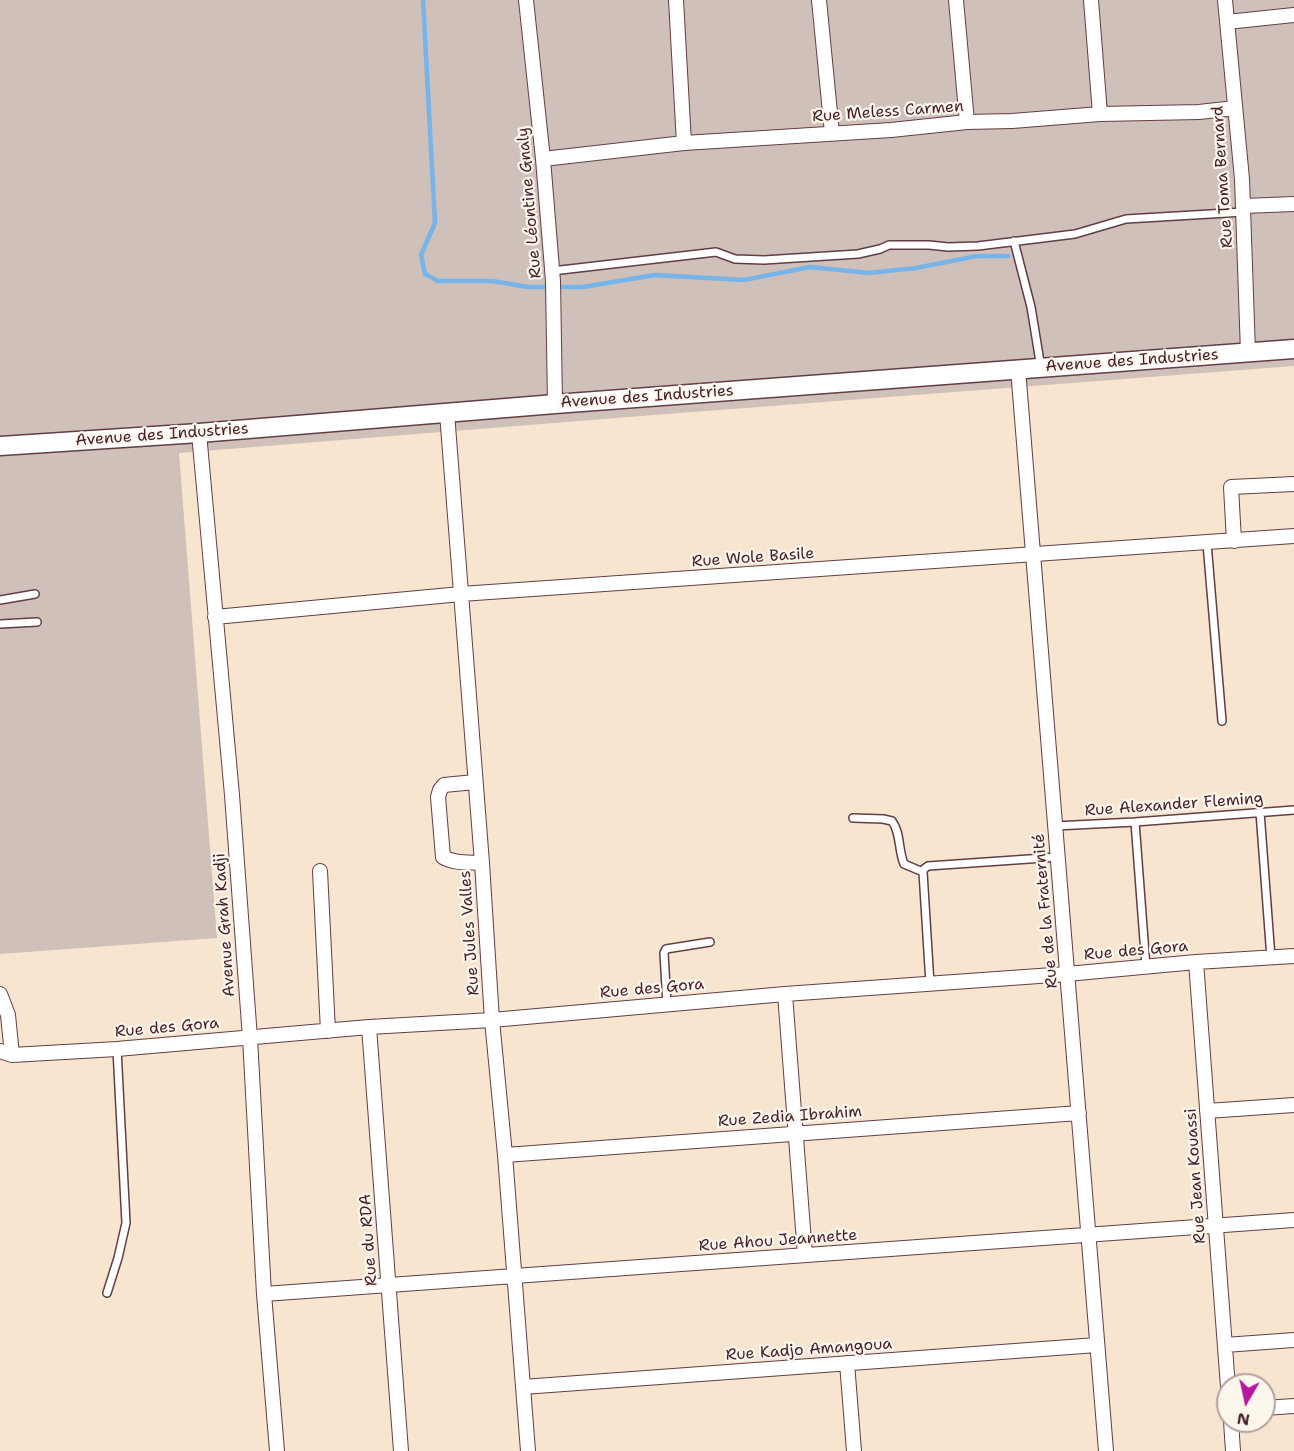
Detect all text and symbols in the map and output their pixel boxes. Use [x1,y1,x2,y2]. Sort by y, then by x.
street label: Rue Meless Carmen [812,97,964,127]
street label: Rue Toma Bernard [1208,105,1238,249]
street label: Rue Léontine Gnaly [514,127,546,279]
street label: Avenue des Industries [1045,345,1219,377]
street label: Avenue des Industries [560,381,734,413]
street label: Avenue des Industries [75,419,249,451]
street label: Rue Wole Basile [691,544,815,572]
street label: Rue Alexander Fleming [1084,789,1264,821]
street label: Rue de la Fraternité [1030,833,1062,989]
street label: Avenue Grah Kadji [210,852,240,998]
street label: Rue Jules Valles [456,870,484,996]
street label: Rue des Gora [1083,937,1189,965]
street label: Rue des Gora [599,975,705,1003]
street label: Rue des Gora [114,1014,220,1042]
street label: Rue Zedia Ibrahim [717,1102,863,1132]
street label: Rue Jean Kouassi [1182,1108,1210,1244]
street label: Rue du RDA [356,1193,382,1287]
street label: Rue Ahou Jeannette [698,1226,858,1256]
street label: Rue Kadjo Amangoua [725,1335,893,1365]
north arrow [1216,1373,1276,1433]
text: N [1236,1408,1251,1431]

